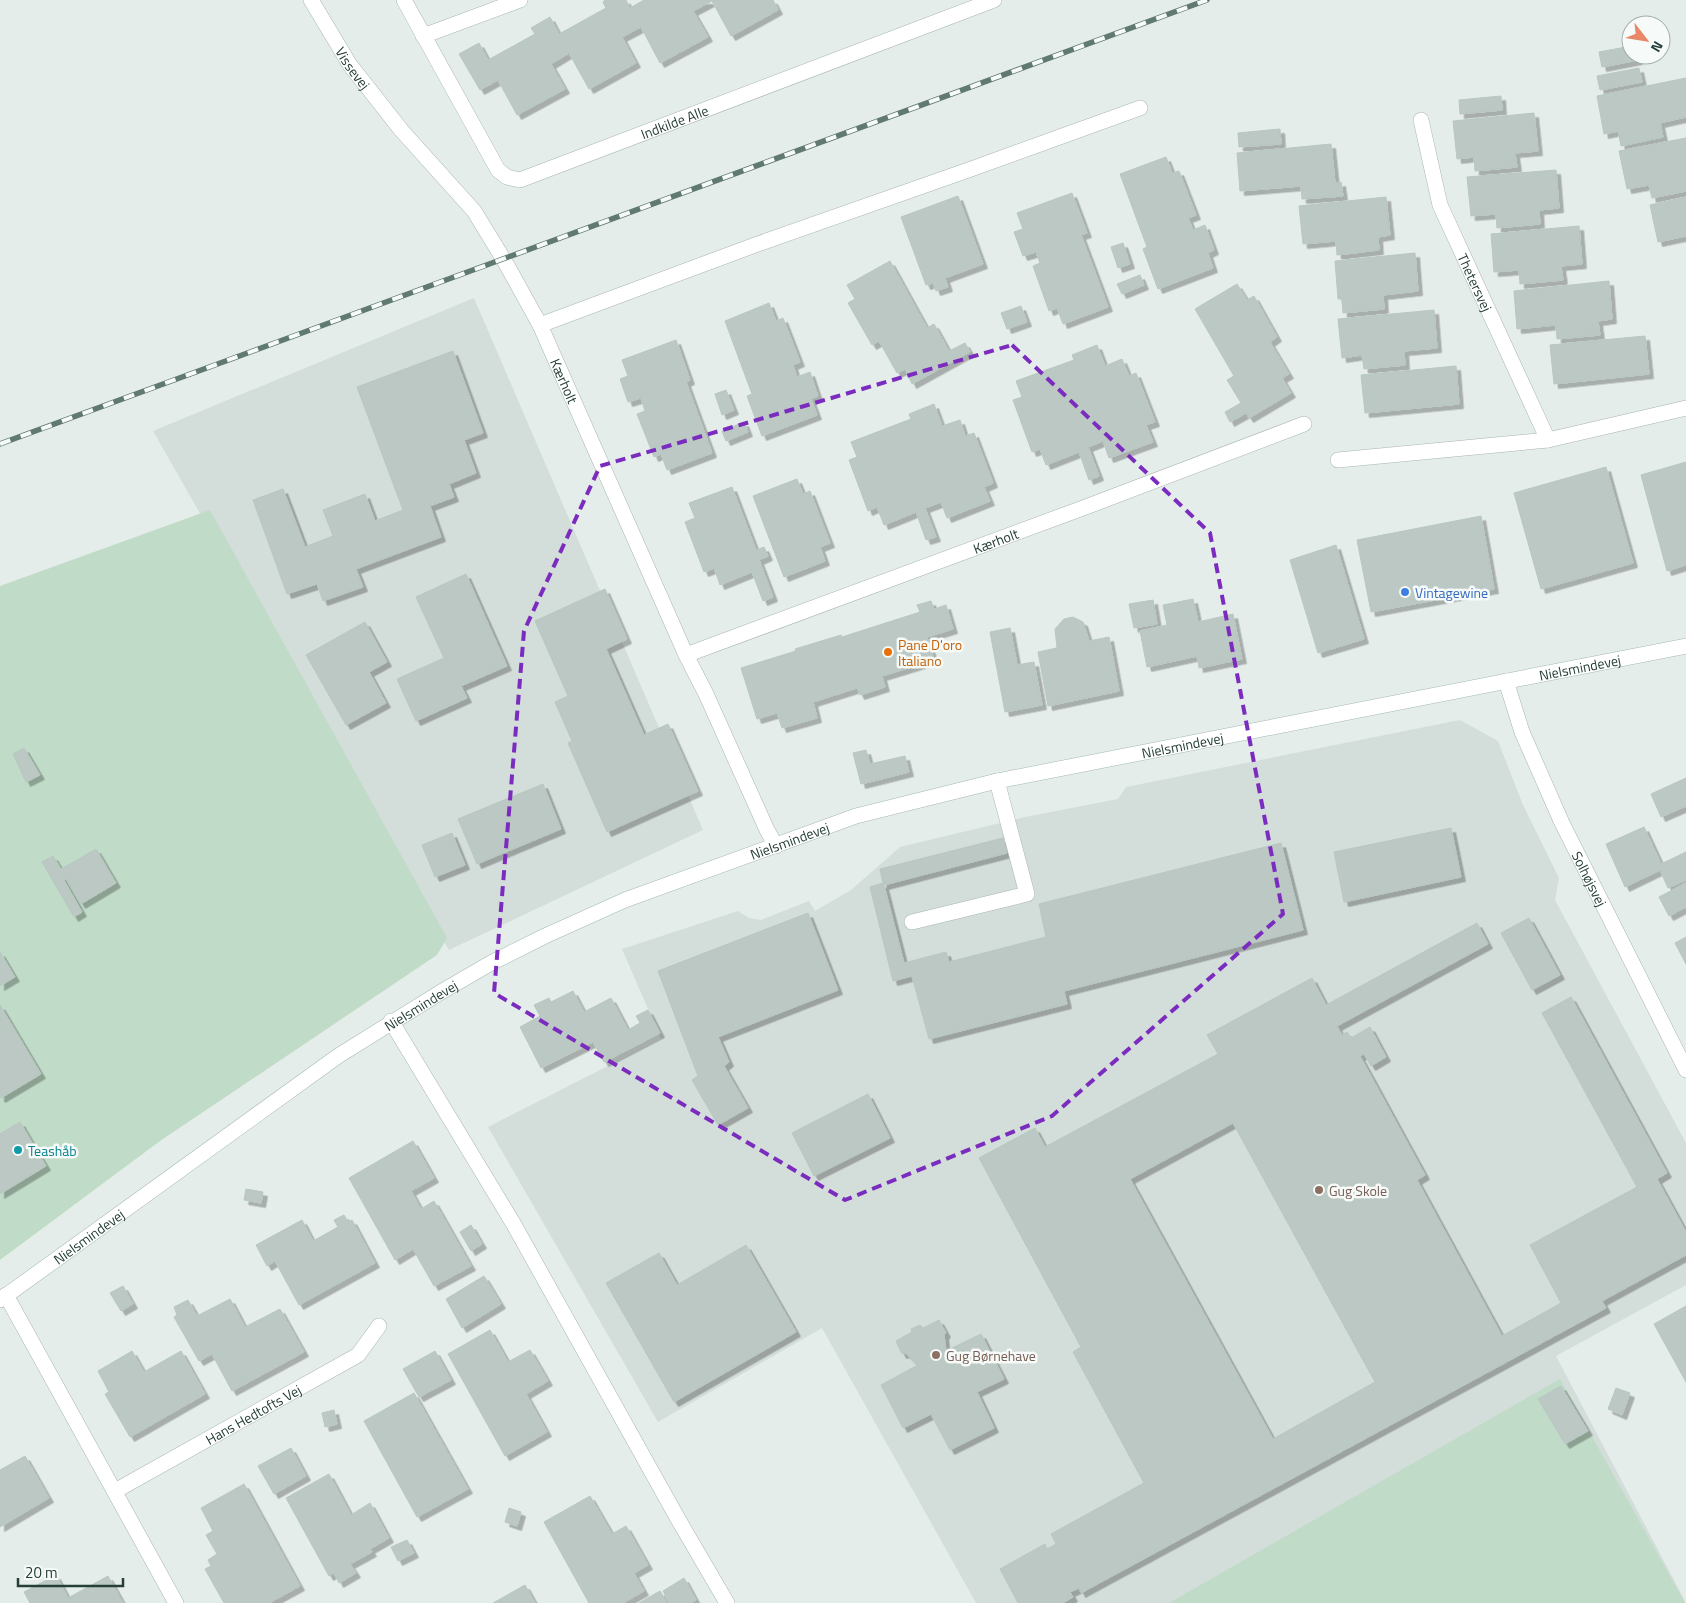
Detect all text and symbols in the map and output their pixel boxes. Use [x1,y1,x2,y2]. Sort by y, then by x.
north arrow [1621,15,1671,65]
text: N [1646,37,1669,57]
street label: Vissevej [331,43,376,94]
street label: Indkilde Alle [637,99,711,144]
street label: Thetersvej [1453,250,1498,315]
street label: Kærholt [546,355,584,407]
street label: Kærholt [970,522,1021,558]
place label: Vintagewine [1415,582,1488,603]
marker: Vintagewine [1399,586,1411,598]
place label: Pane D'oro Italiano [898,634,962,671]
marker: Pane D'oro Italiano [882,646,894,658]
street label: Nielsmindevej [1537,649,1622,685]
street label: Nielsmindevej [1140,726,1225,763]
street label: Nielsmindevej [747,816,832,864]
street label: Solhøjsvej [1567,847,1613,910]
street label: Nielsmindevej [380,974,461,1036]
place label: Teashåb [28,1140,77,1161]
marker: Teashåb [12,1144,24,1156]
place label: Gug Skole [1329,1180,1387,1201]
marker: Gug Skole [1313,1184,1325,1196]
street label: Nielsmindevej [49,1203,128,1269]
place label: Gug Børnehave [946,1345,1036,1366]
marker: Gug Børnehave [930,1349,942,1361]
street label: Hans Hedtofts Vej [201,1379,305,1449]
scale bar [18,1556,122,1588]
text: 20 m [25,1561,58,1584]

